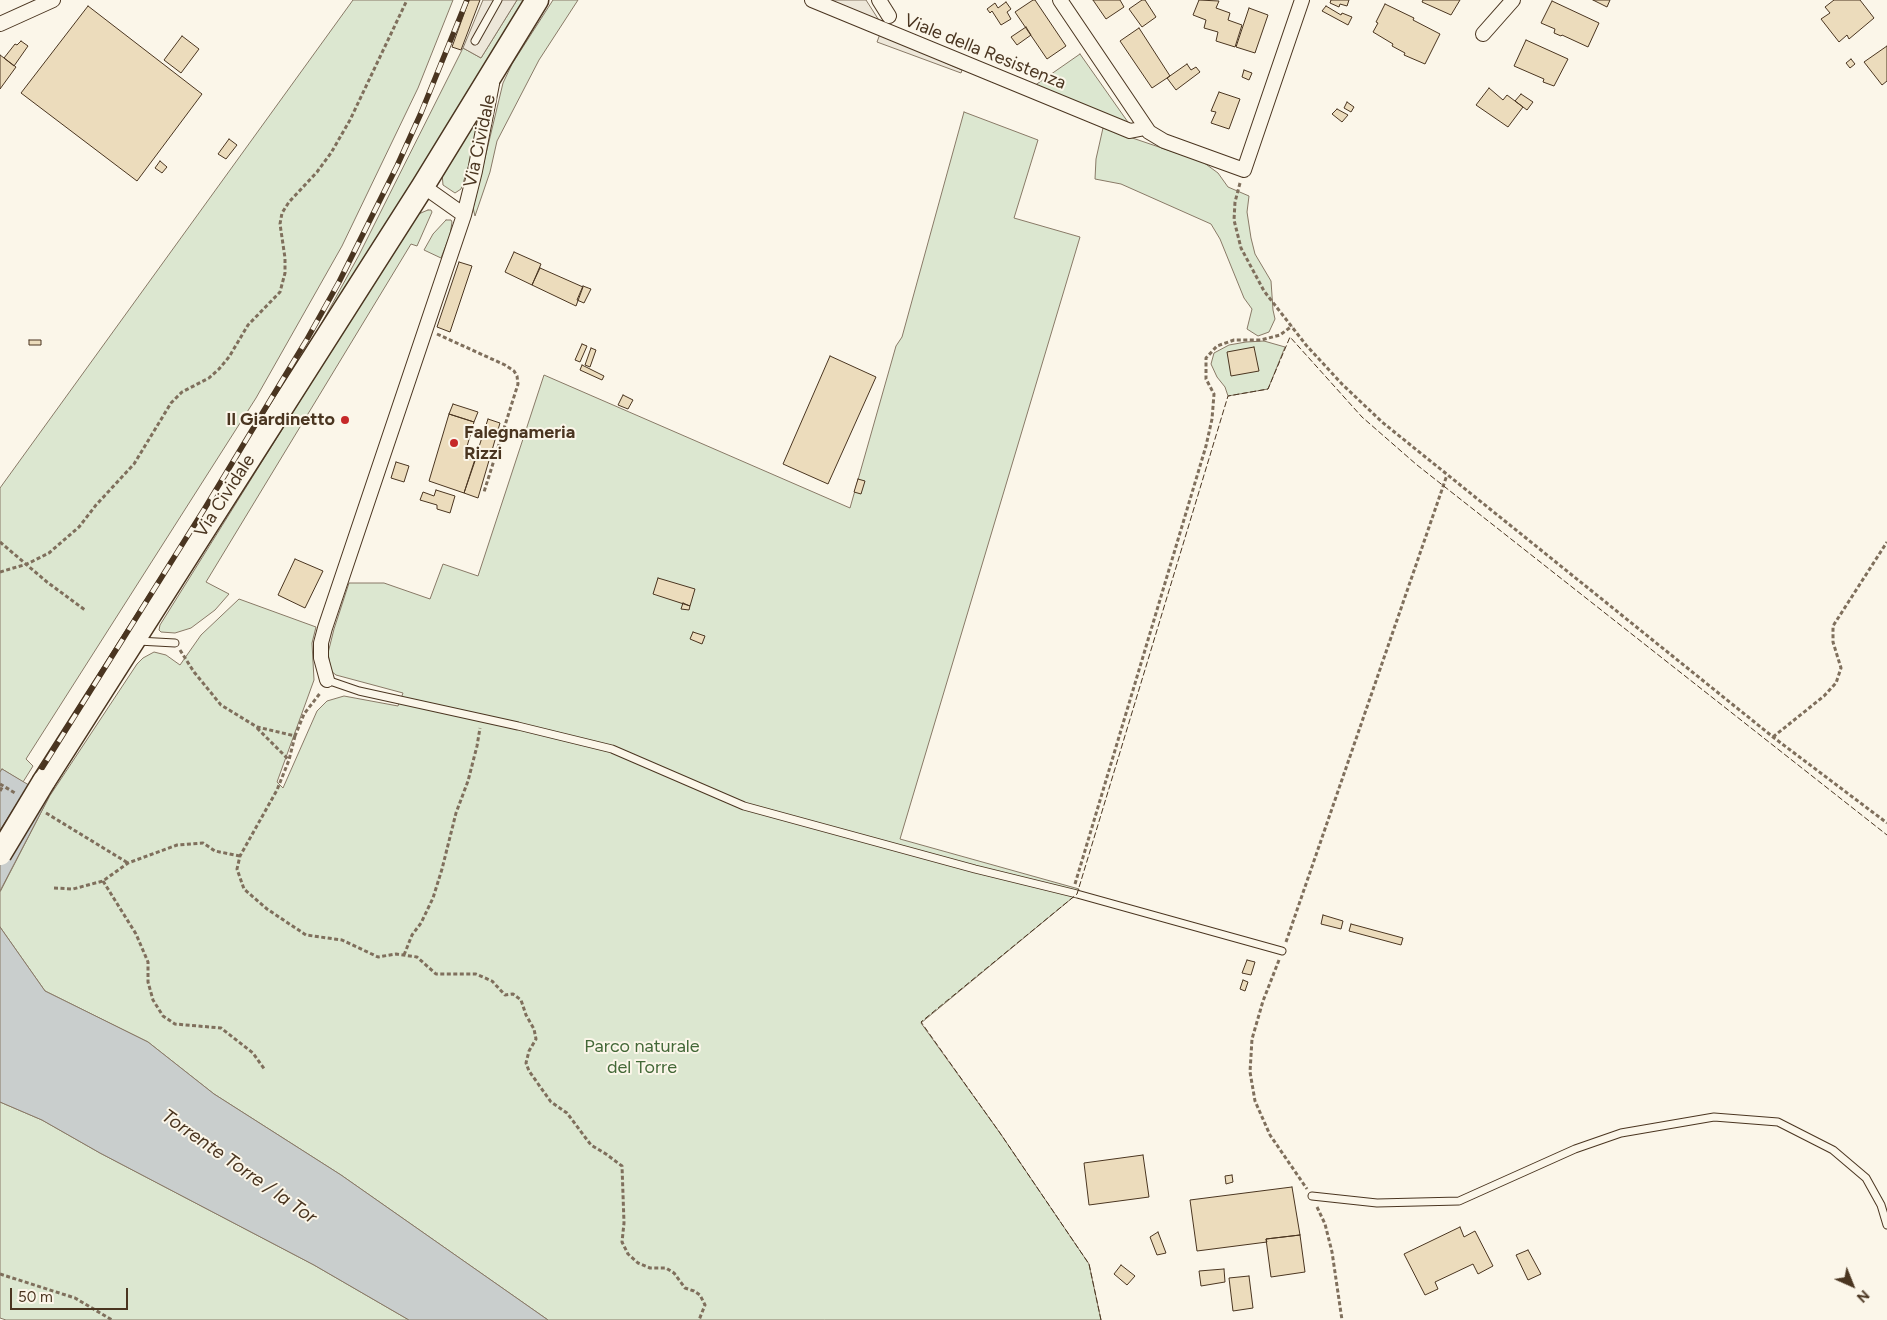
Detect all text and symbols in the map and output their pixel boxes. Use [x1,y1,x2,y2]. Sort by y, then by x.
street label: Viale della Resistenza [901,10,1069,94]
street label: Via Cividale [460,93,500,189]
place label: Il Giardinetto [226,409,335,431]
marker: Il Giardinetto [339,414,351,426]
place label: Falegnameria Rizzi [464,422,575,464]
marker: Falegnameria Rizzi [448,437,460,449]
street label: Via Cividale [190,450,260,542]
park label: Parco naturale del Torre [584,1036,700,1078]
water label: Torrente Torre / la Tor [157,1105,321,1229]
north arrow [1827,1260,1877,1310]
scale bar [12,1278,130,1310]
text: N [1853,1286,1873,1306]
text: 50 m [18,1288,53,1306]

